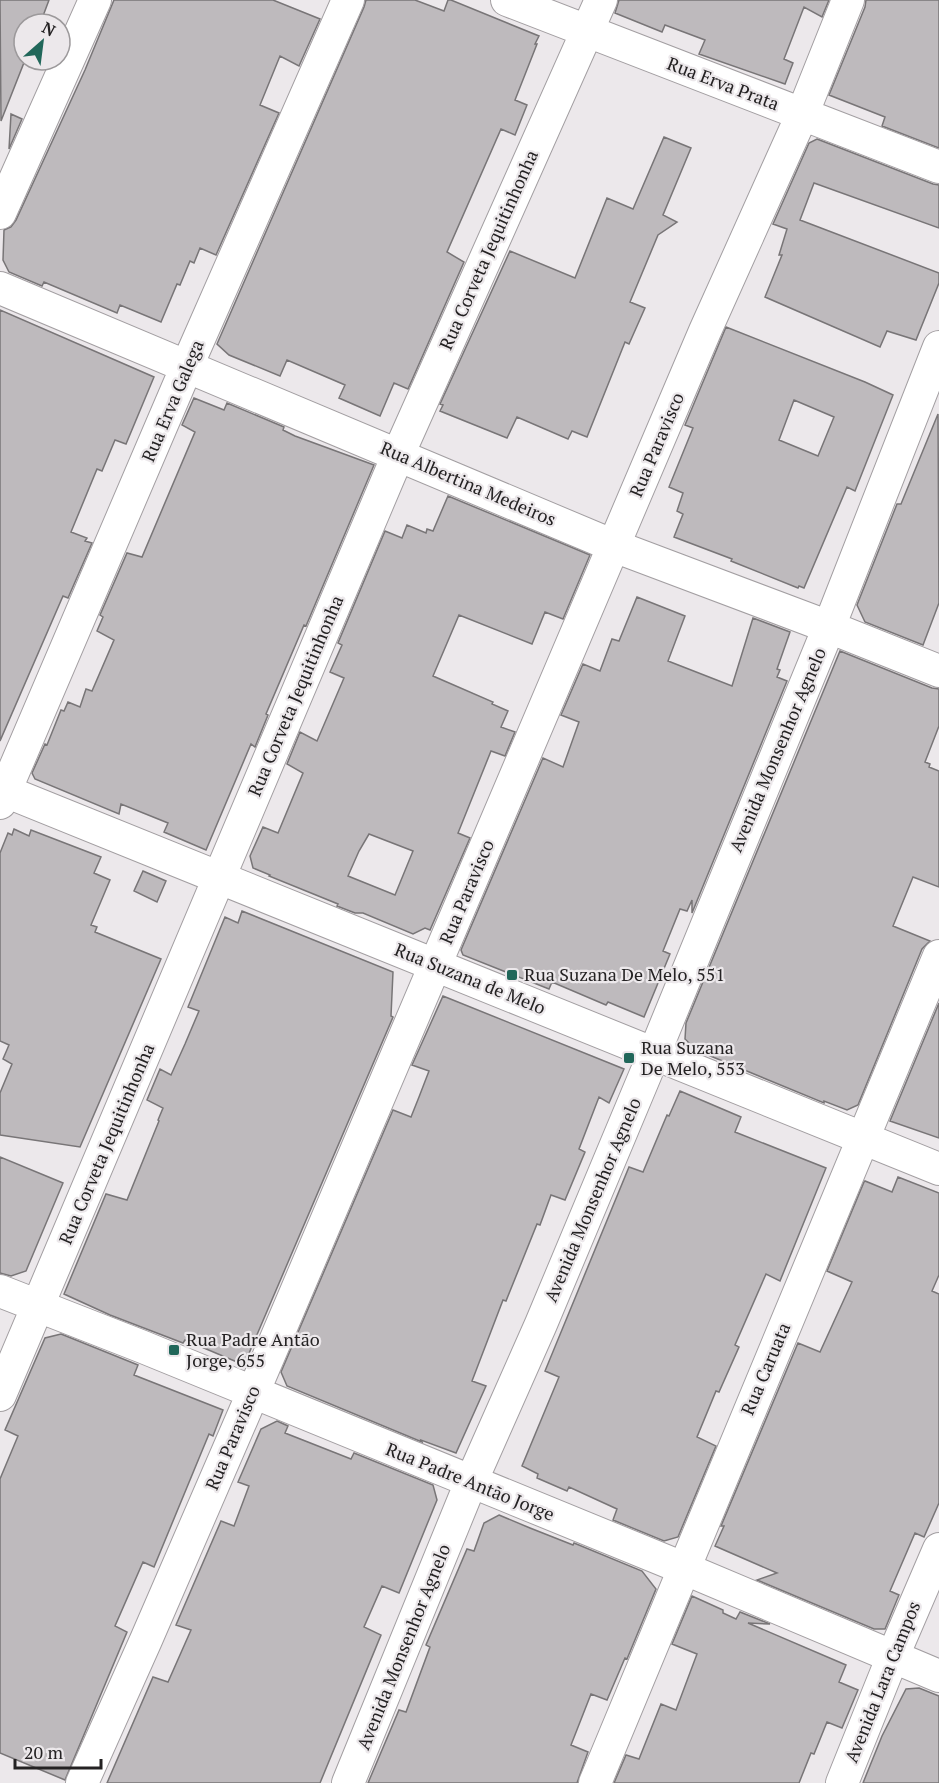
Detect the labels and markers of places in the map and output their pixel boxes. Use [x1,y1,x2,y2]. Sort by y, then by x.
place label: Rua Suzana De Melo, 551 [524,962,725,986]
marker: Rua Suzana De Melo, 551 [505,968,519,982]
place label: Rua Suzana De Melo, 553 [641,1035,745,1080]
marker: Rua Suzana De Melo, 553 [622,1051,636,1065]
place label: Rua Padre Antão Jorge, 655 [186,1327,320,1372]
marker: Rua Padre Antão Jorge, 655 [167,1343,181,1357]

